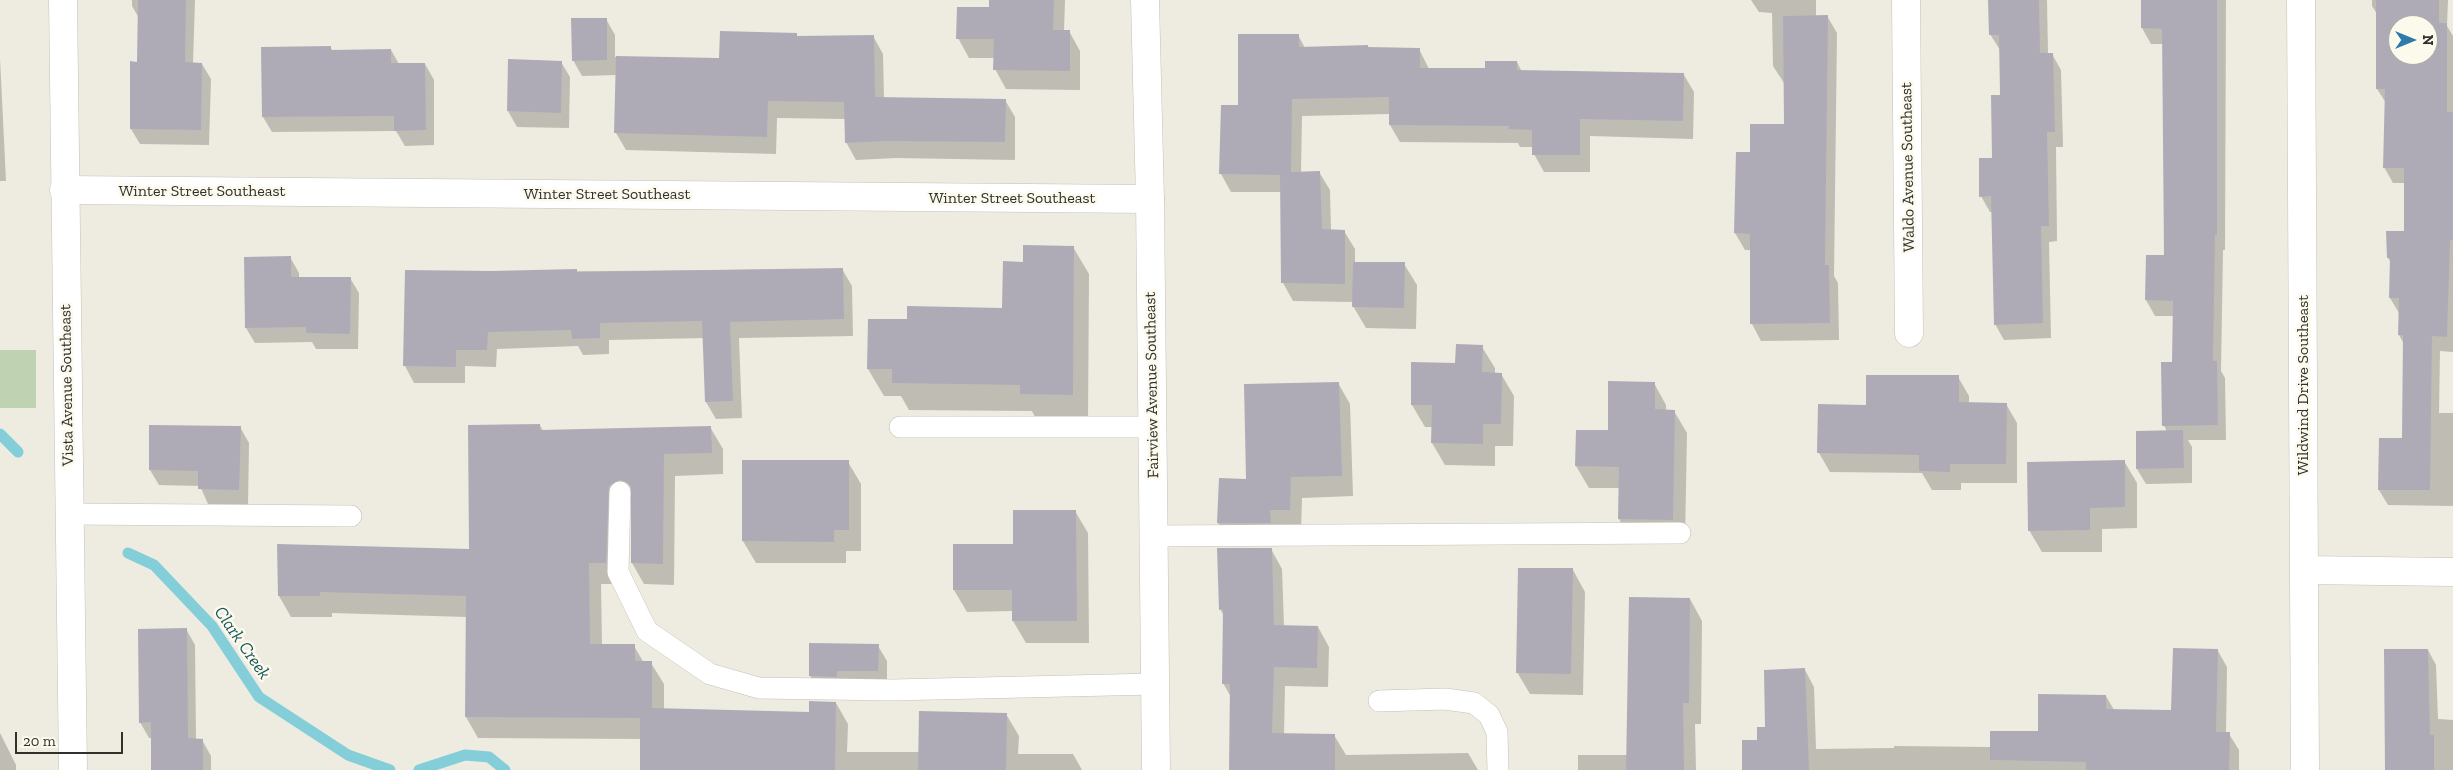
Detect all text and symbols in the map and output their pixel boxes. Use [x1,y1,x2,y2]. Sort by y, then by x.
north arrow [2388,15,2438,65]
text: N [2419,35,2436,45]
street label: Waldo Avenue Southeast [1897,82,1919,252]
street label: Winter Street Southeast [119,181,285,201]
street label: Winter Street Southeast [524,184,690,204]
street label: Winter Street Southeast [929,188,1095,208]
street label: Fairview Avenue Southeast [1141,292,1163,478]
street label: Wildwind Drive Southeast [2293,295,2313,475]
street label: Vista Avenue Southeast [56,304,78,466]
water label: Clark Creek [209,602,275,684]
scale bar [18,722,125,754]
text: 20 m [23,732,56,750]

